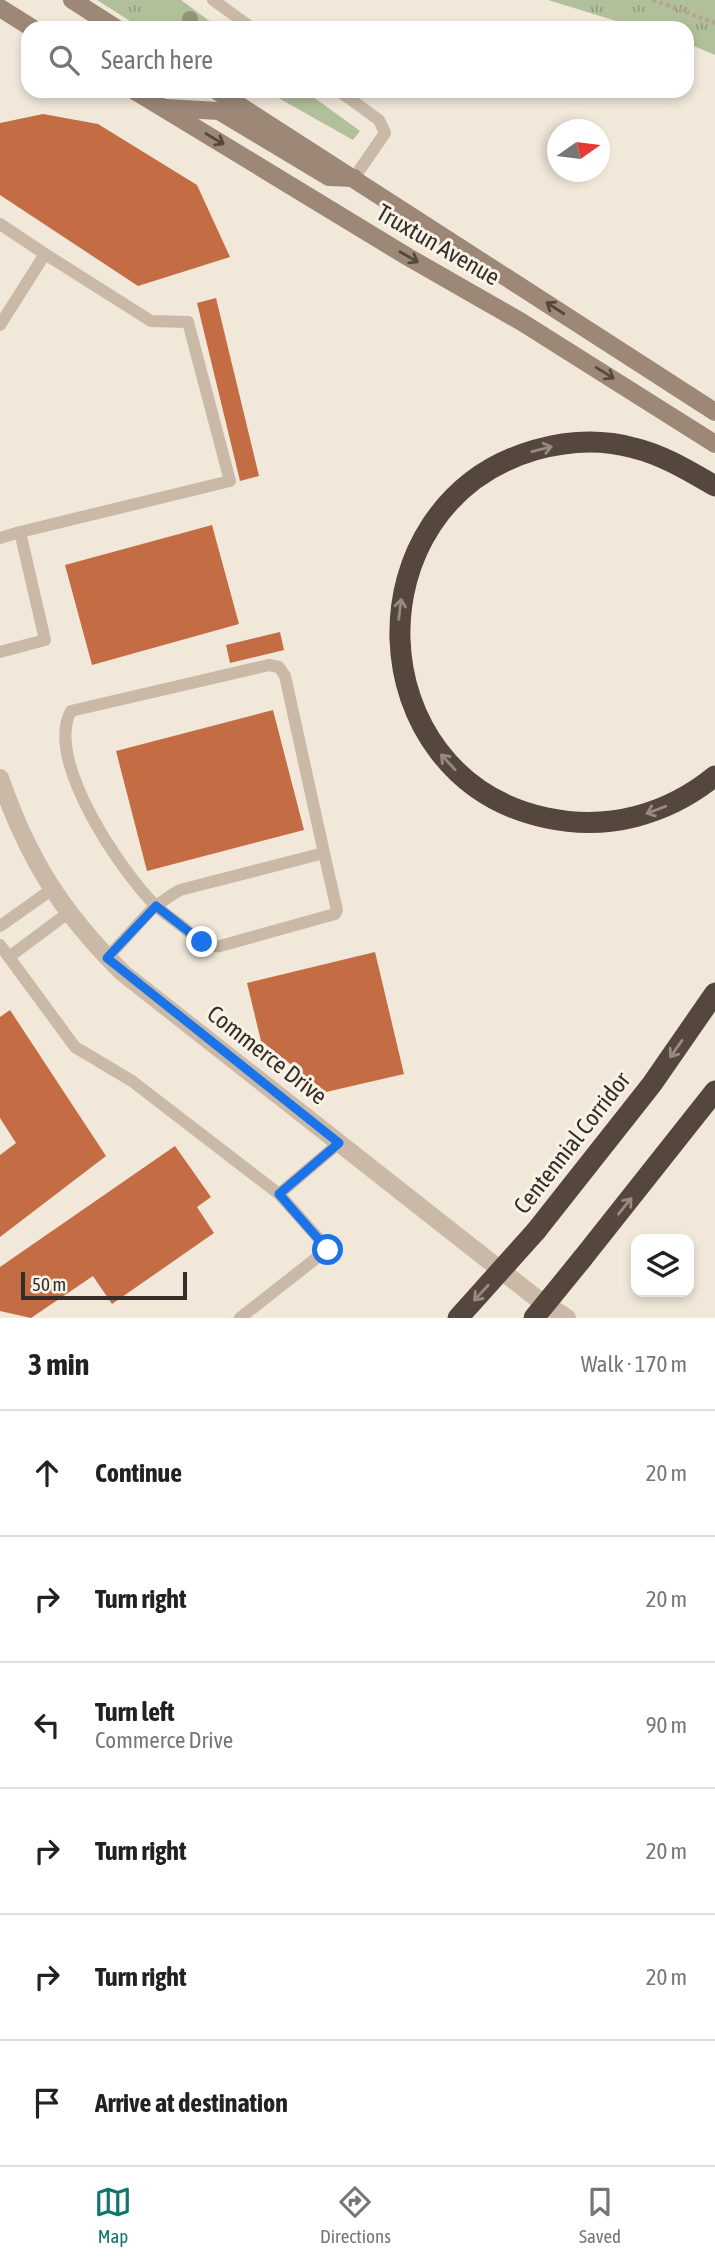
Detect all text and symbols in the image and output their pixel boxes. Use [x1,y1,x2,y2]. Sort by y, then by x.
search box [21,21,694,98]
icon: search [45,41,83,79]
text: Search here [101,45,213,75]
north arrow [547,119,610,182]
one-way arrow [204,133,224,147]
street label: Truxtun Avenue [372,199,504,291]
one-way arrow [399,251,419,265]
one-way arrow [546,301,565,316]
one-way arrow [594,367,614,381]
one-way arrow [530,442,552,455]
one-way arrow [394,598,407,621]
one-way arrow [440,754,457,771]
one-way arrow [646,805,668,818]
route end [186,926,217,957]
street label: Commerce Drive [202,1000,332,1110]
one-way arrow [669,1039,683,1058]
street label: Centennial Corridor [508,1066,636,1219]
one-way arrow [617,1197,633,1215]
route start [312,1234,343,1265]
map controls [631,1234,694,1297]
button: layers [631,1234,694,1297]
scale bar [21,1269,187,1301]
text: 50 m [32,1273,66,1295]
one-way arrow [473,1284,490,1301]
text: 3 min [28,1347,89,1381]
text: Walk · 170 m [581,1351,687,1377]
icon: ahead [28,1454,66,1492]
text: Continue [95,1458,182,1488]
text: 20 m [646,1460,687,1486]
icon: right [28,1580,66,1618]
text: Turn right [95,1584,186,1614]
text: 20 m [646,1586,687,1612]
text: Turn left [95,1697,175,1727]
icon: left [28,1706,66,1744]
text: 90 m [646,1712,687,1738]
text: Commerce Drive [95,1727,233,1753]
icon: right [28,1832,66,1870]
text: Turn right [95,1836,186,1866]
text: 20 m [646,1838,687,1864]
icon: right [28,1958,66,1996]
text: Turn right [95,1962,186,1992]
text: 20 m [646,1964,687,1990]
icon: arrive [28,2084,66,2122]
text: Arrive at destination [95,2088,288,2118]
tab: Map [94,2183,132,2247]
tab: Directions [320,2183,391,2247]
tab: Saved [579,2183,621,2247]

